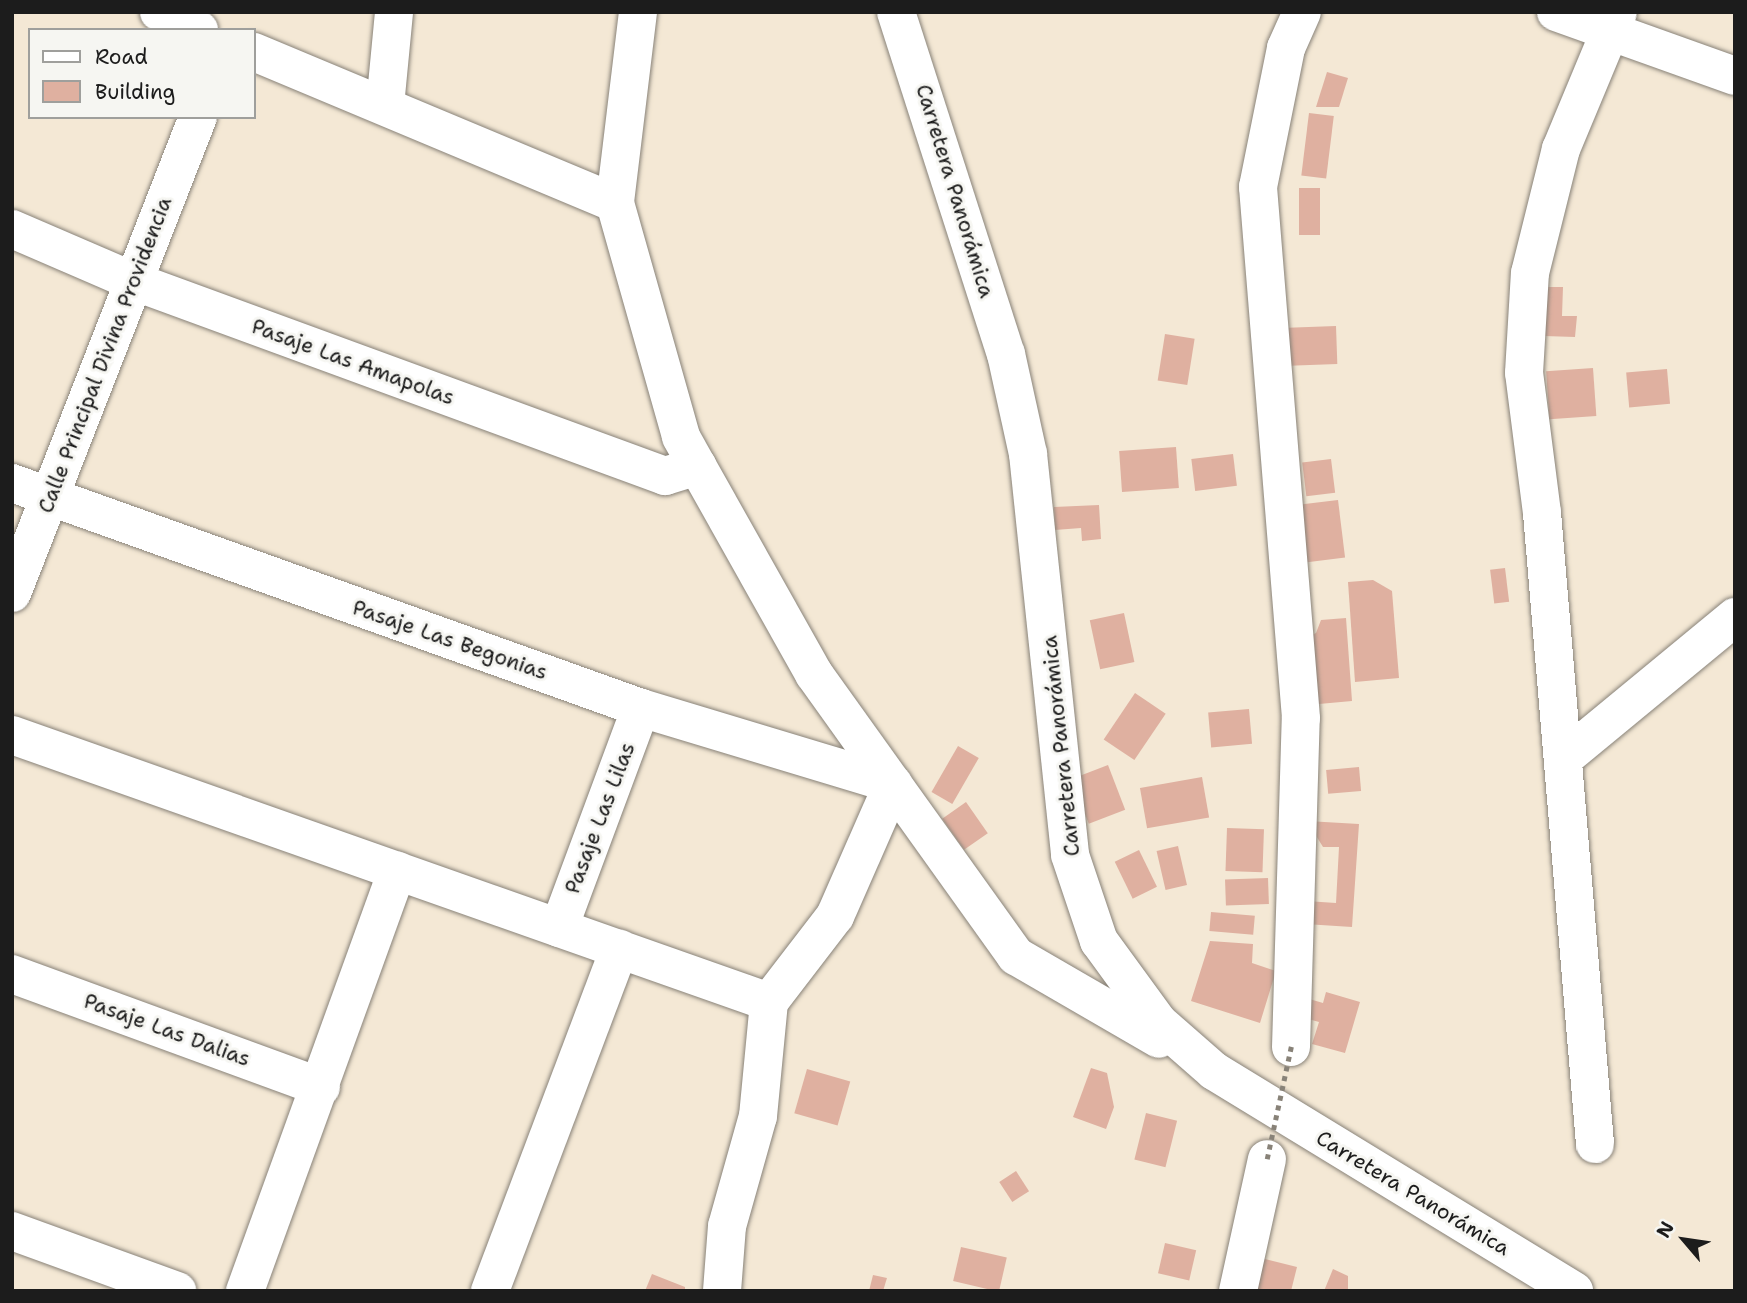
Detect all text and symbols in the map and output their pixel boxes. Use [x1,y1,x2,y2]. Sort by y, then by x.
legend [28,28,256,119]
text: Road [95,43,148,71]
text: Building [95,78,175,106]
street label: Carretera Panorámica [911,81,999,301]
street label: Calle Principal Divina Providencia [33,193,177,517]
street label: Pasaje Las Amapolas [248,314,458,410]
street label: Pasaje Las Begonias [349,595,551,685]
street label: Carretera Panorámica [1037,634,1085,858]
street label: Pasaje Las Lilas [560,739,640,897]
street label: Pasaje Las Dalias [80,988,254,1072]
street label: Carretera Panorámica [1311,1125,1515,1261]
north arrow [1649,1205,1719,1275]
text: N [1651,1217,1680,1242]

